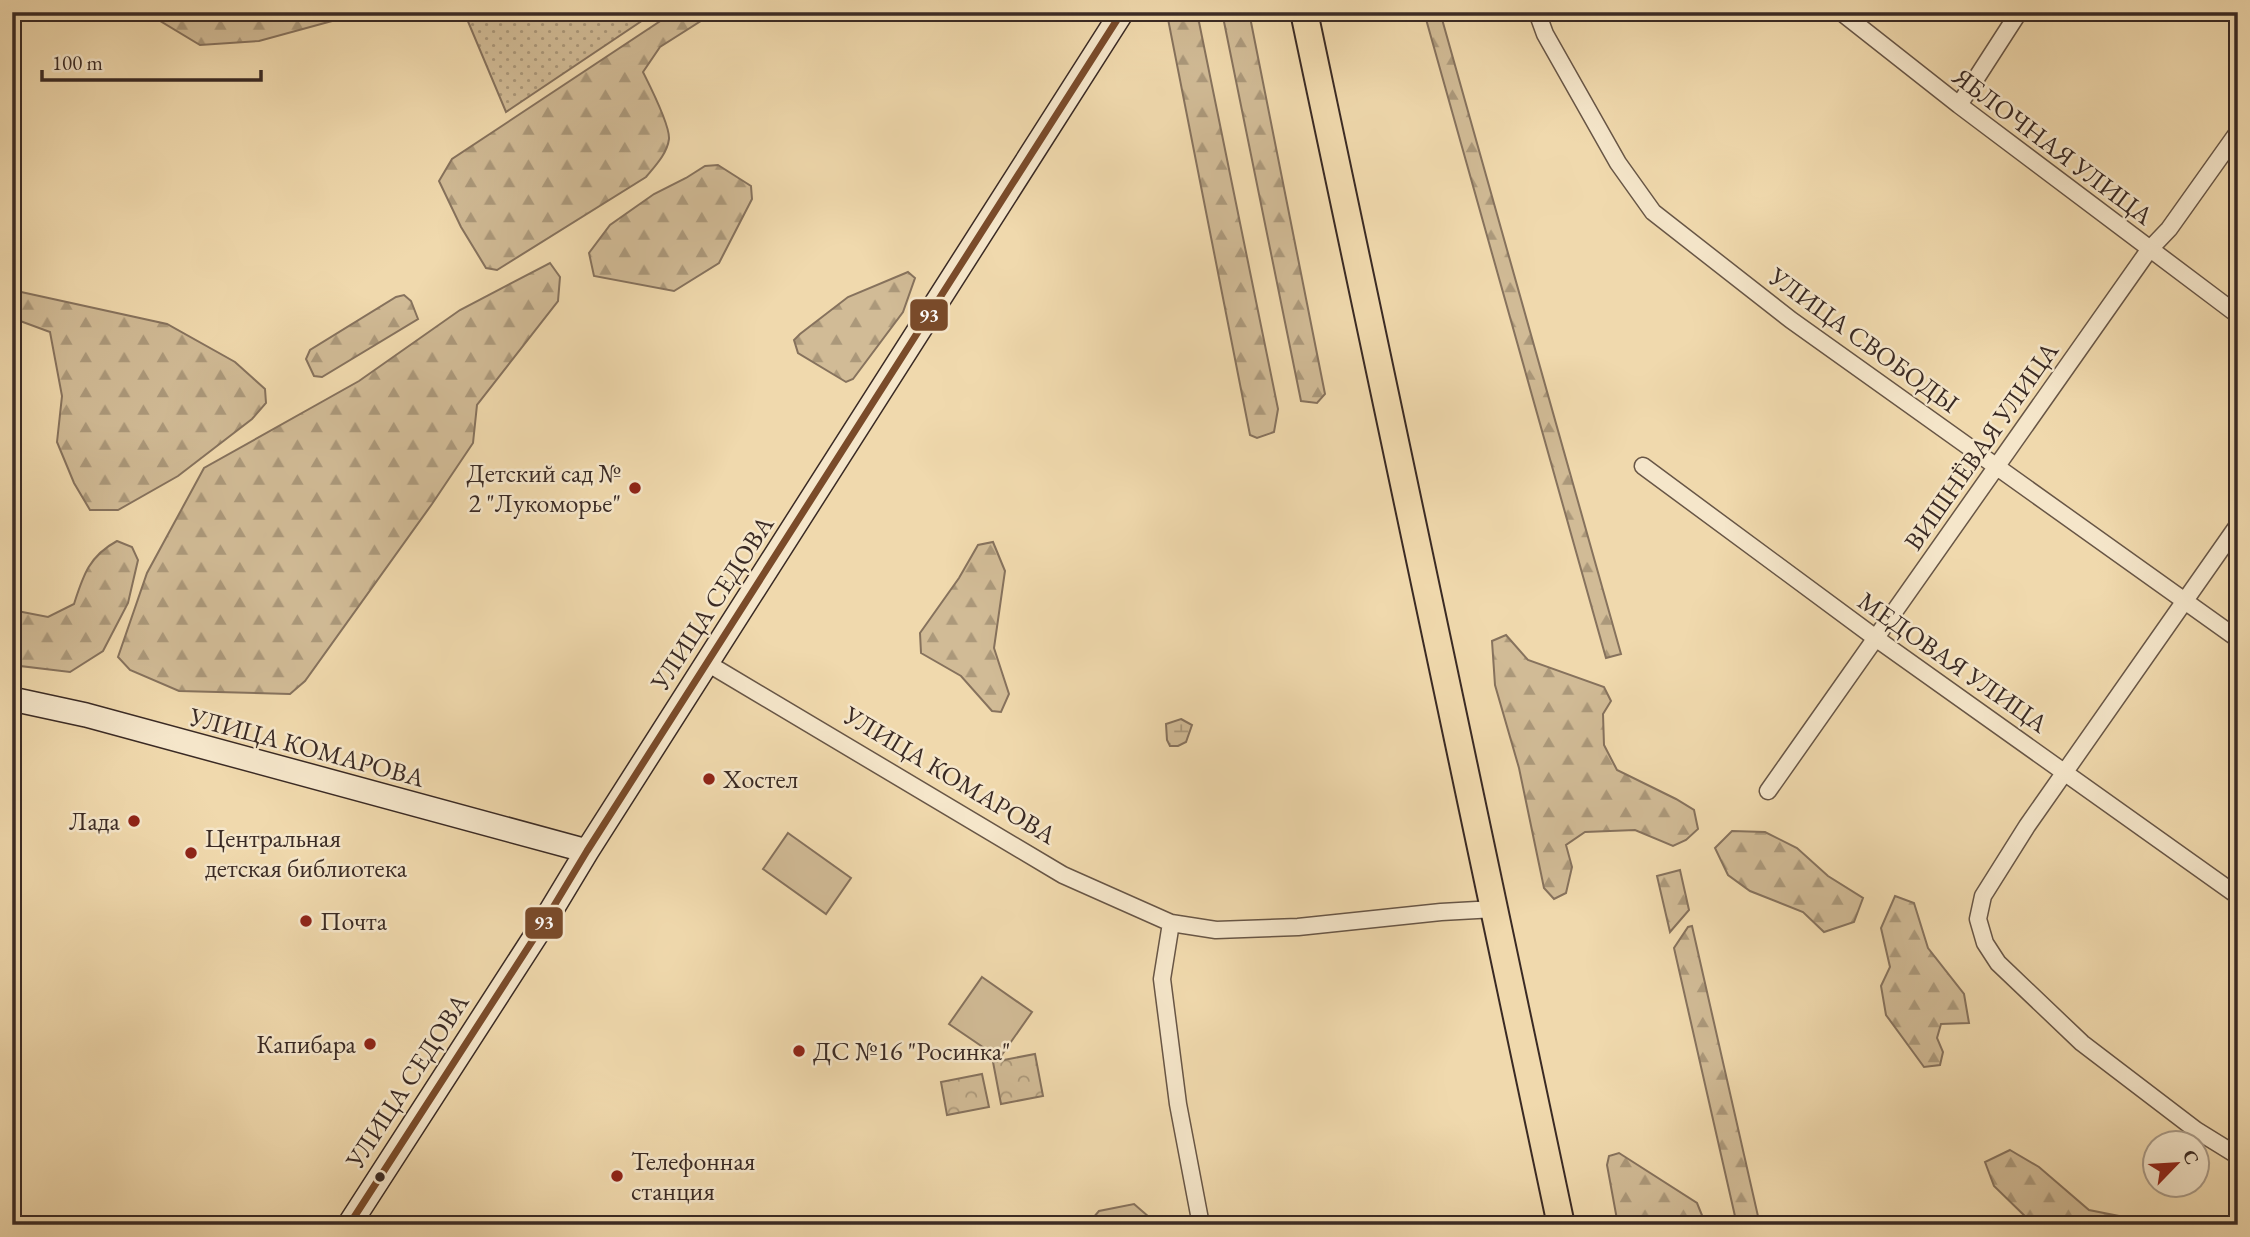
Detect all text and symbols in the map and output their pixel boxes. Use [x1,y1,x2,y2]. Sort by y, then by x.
scale bar [42,38,261,82]
text: 100 m [52,49,103,76]
street label: ЯБЛОЧНАЯ УЛИЦА [1945,59,2161,233]
street label: УЛИЦА СВОБОДЫ [1761,259,1966,421]
line badge: 93 [909,298,949,332]
text: 93 [919,303,939,328]
street label: ВИШНЁВАЯ УЛИЦА [1896,334,2066,557]
place label: Детский сад № 2 "Лукоморье" [466,456,621,520]
marker: Детский сад № 2 "Лукоморье" [627,480,643,496]
street label: УЛИЦА СЕДОВА [642,508,782,698]
street label: МЕДОВАЯ УЛИЦА [1851,584,2056,741]
street label: УЛИЦА КОМАРОВА [837,698,1063,852]
street label: УЛИЦА КОМАРОВА [185,699,429,795]
place label: Хостел [722,762,798,796]
marker: Хостел [701,771,717,787]
place label: Лада [69,804,121,838]
marker: Лада [126,813,142,829]
place label: Центральная детская библиотека [205,821,408,885]
marker: Центральная детская библиотека [183,845,199,861]
place label: Почта [320,904,388,938]
line badge: 93 [524,906,564,940]
text: 93 [534,910,554,935]
marker: Почта [298,913,314,929]
street label: УЛИЦА СЕДОВА [337,986,477,1176]
place label: Капибара [256,1027,357,1061]
place label: ДС №16 "Росинка" [813,1034,1011,1068]
marker: Капибара [362,1036,378,1052]
marker: ДС №16 "Росинка" [791,1043,807,1059]
north arrow [2142,1128,2212,1198]
place label: Телефонная станция [631,1144,755,1208]
text: С [2177,1146,2205,1168]
marker: Телефонная станция [609,1168,625,1184]
unlabelled marker [373,1170,387,1184]

